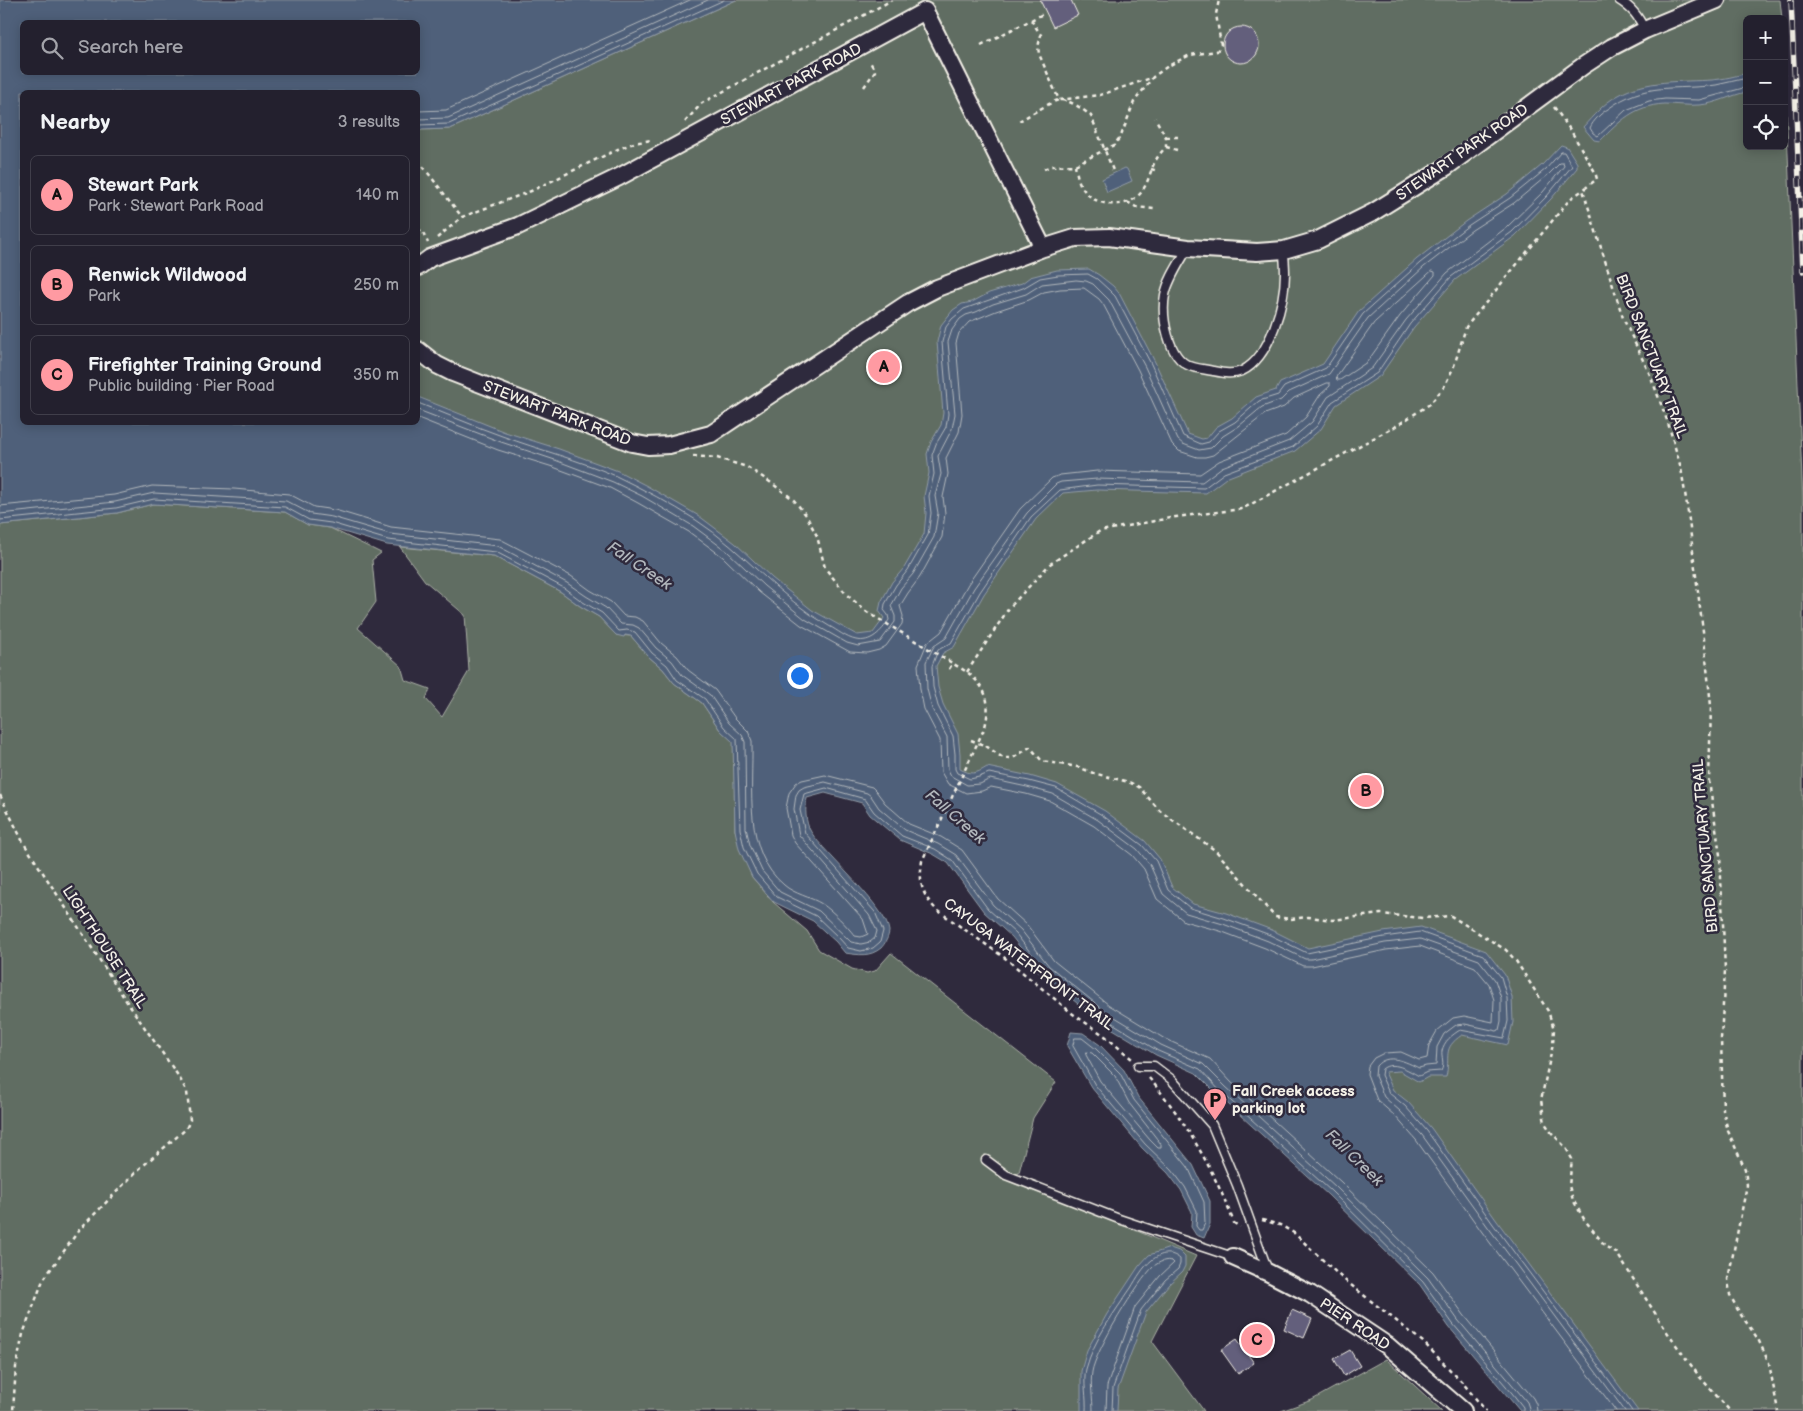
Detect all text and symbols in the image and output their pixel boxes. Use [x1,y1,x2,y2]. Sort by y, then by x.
map controls [1743,15,1788,150]
button: + [1743,15,1788,60]
search box [20,20,420,75]
icon: search [38,34,66,62]
text: Search here [78,36,183,59]
street label: STEWART PARK ROAD [718,39,865,130]
button: − [1743,60,1788,105]
street label: STEWART PARK ROAD [1393,100,1532,205]
button: locate [1743,105,1788,150]
text: Nearby [40,110,110,135]
text: 3 results [338,113,400,132]
text: Stewart Park [88,174,199,197]
text: A [52,186,62,205]
text: 140 m [356,186,399,205]
text: Park · Stewart Park Road [88,197,264,216]
text: Renwick Wildwood [88,264,247,287]
street label: BIRD SANCTUARY TRAIL [1611,271,1692,441]
text: B [51,276,63,295]
text: 250 m [353,276,399,295]
text: Park [88,287,120,306]
pin: A [868,348,900,386]
text: Firefighter Training Ground [88,354,322,377]
text: C [51,366,63,385]
text: 350 m [353,366,399,385]
street label: STEWART PARK ROAD [480,376,634,450]
text: Public building · Pier Road [88,377,275,396]
water label: Fall Creek [603,538,676,595]
your location [787,663,813,689]
street label: BIRD SANCTUARY TRAIL [1688,758,1723,934]
pin: B [1350,772,1382,810]
water label: Fall Creek [921,786,990,849]
street label: LIGHTHOUSE TRAIL [58,882,152,1013]
street label: CAYUGA WATERFRONT TRAIL [940,894,1118,1035]
place label: Fall Creek access parking lot [1232,1082,1355,1118]
parking icon: Fall Creek access parking lot [1202,1087,1228,1121]
water label: Fall Creek [1321,1126,1388,1191]
street label: PIER ROAD [1316,1294,1393,1355]
pin: C [1241,1321,1273,1359]

